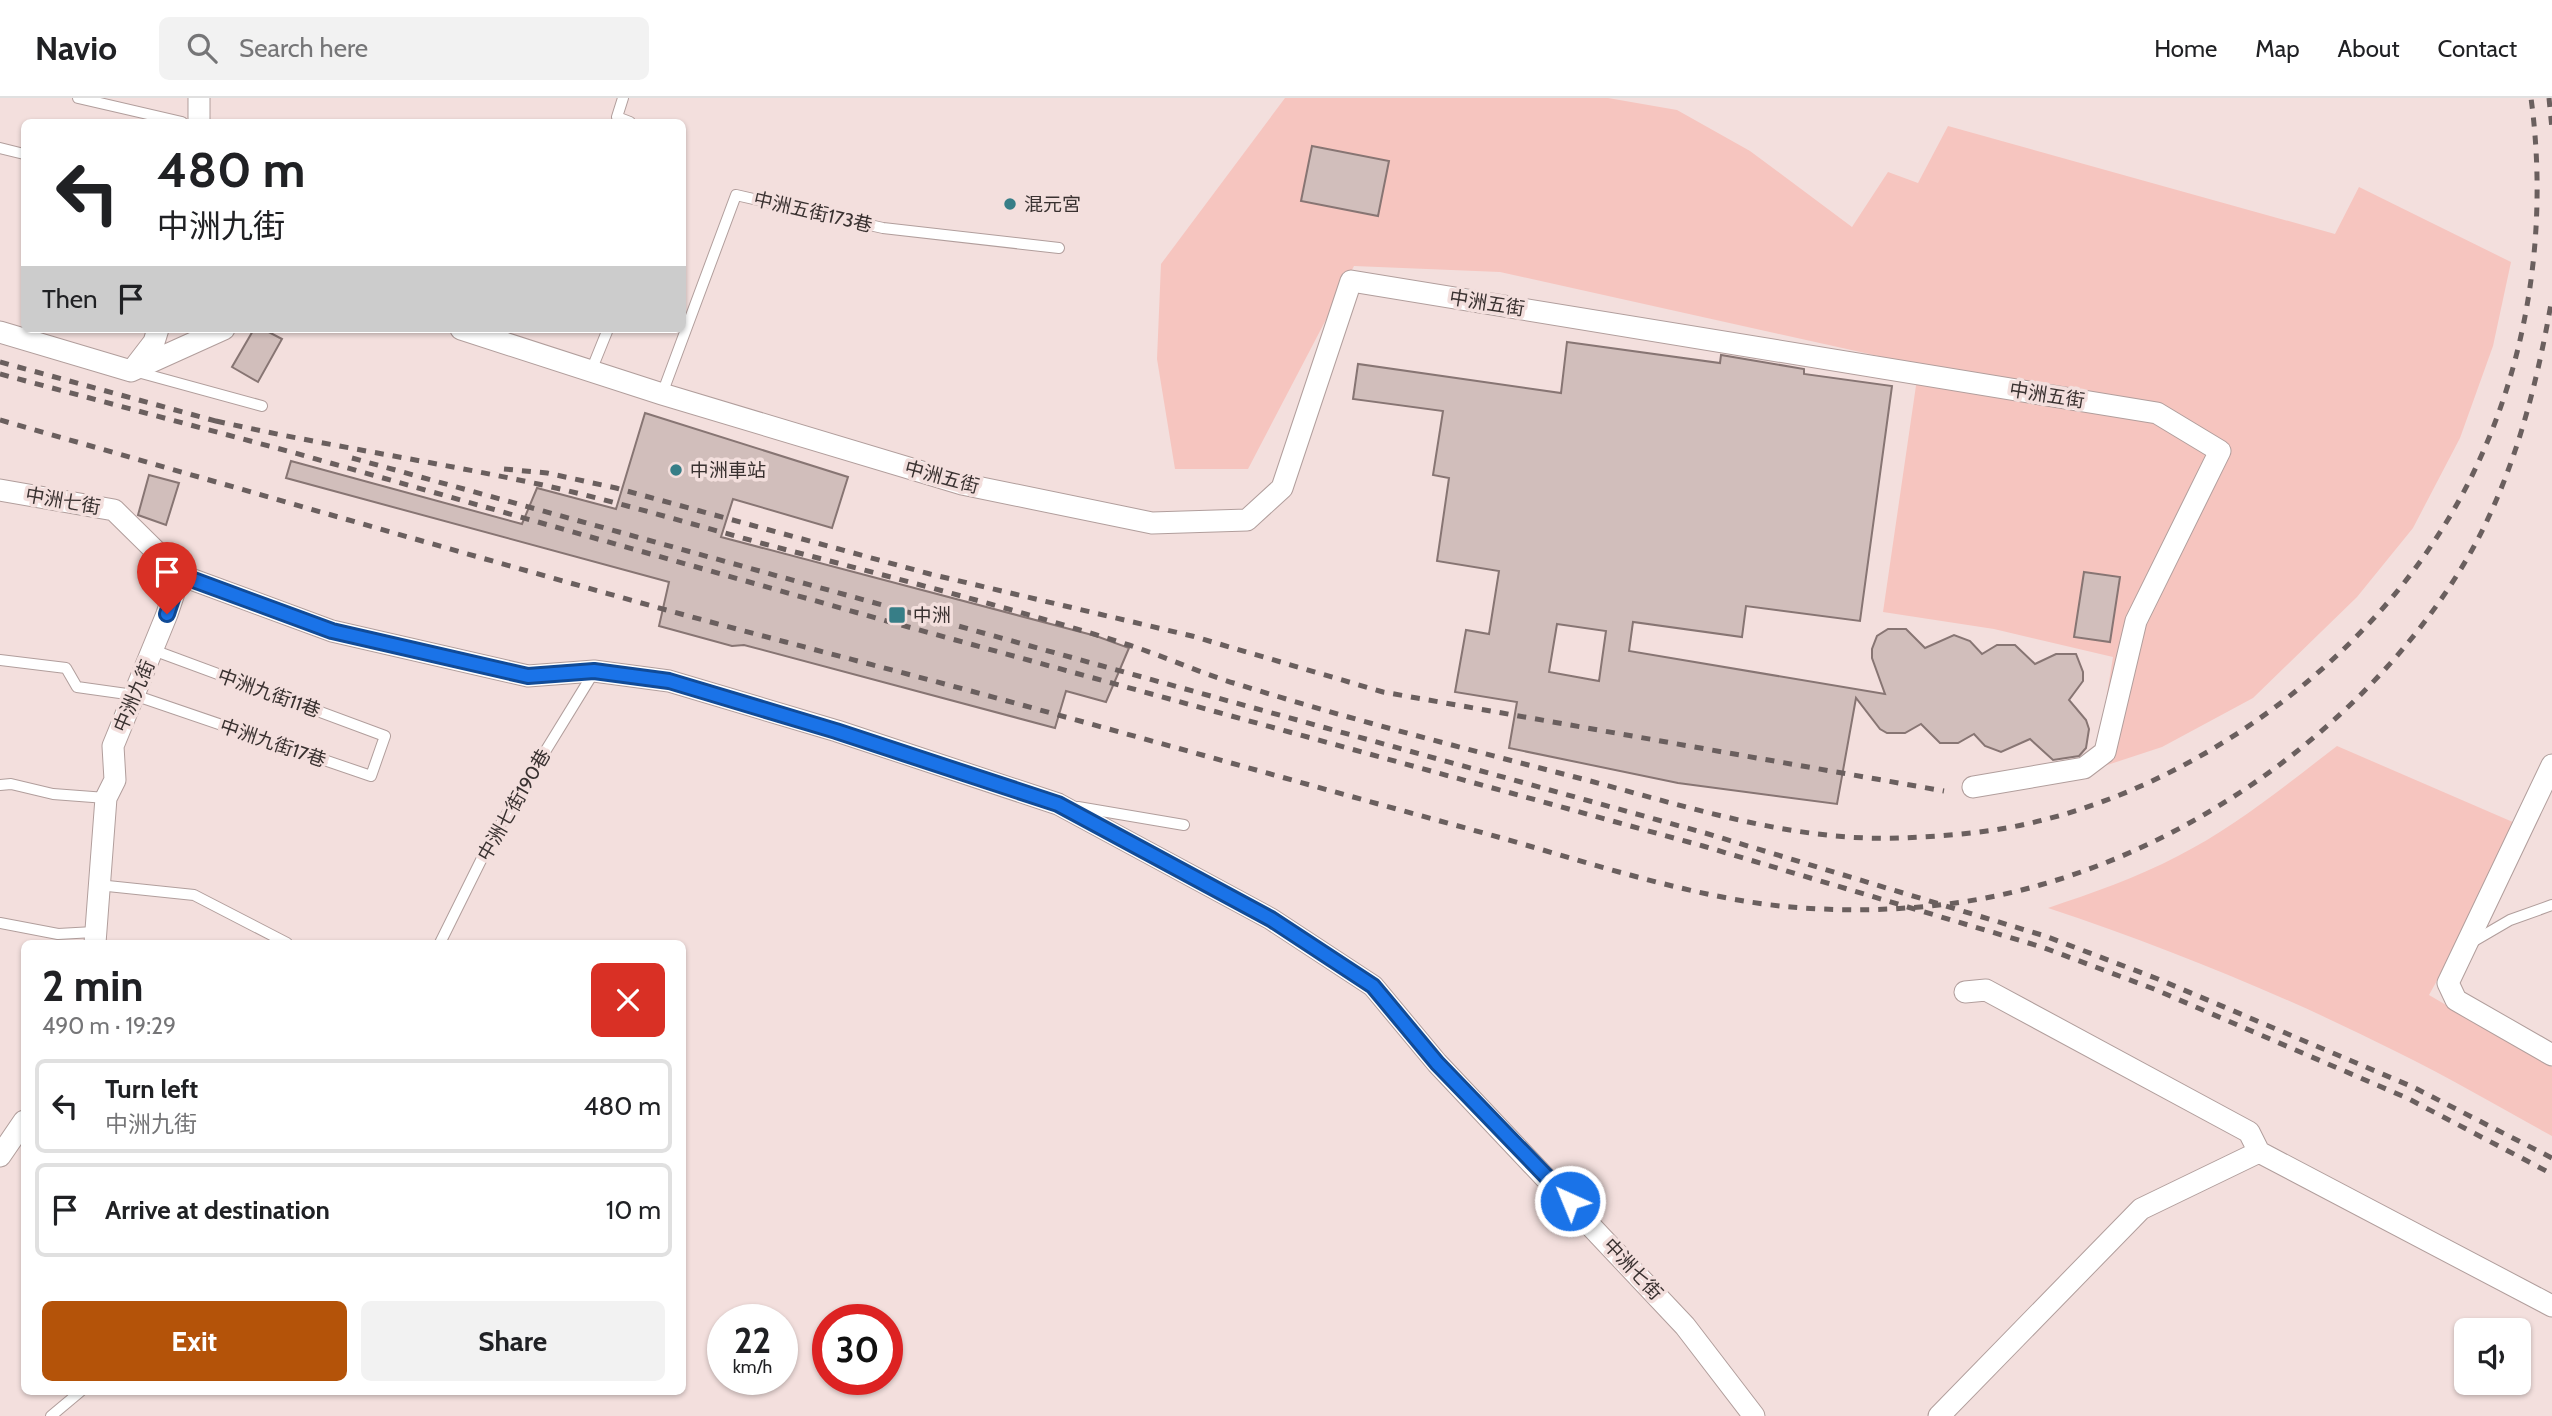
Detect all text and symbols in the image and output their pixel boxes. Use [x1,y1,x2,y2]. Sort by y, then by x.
search box [159,17,649,80]
text: Navio [35,28,117,68]
icon: search [183,29,221,67]
text: Search here [239,32,368,64]
text: Home [2154,34,2217,63]
text: Map [2255,34,2300,63]
text: About [2338,34,2400,63]
text: Contact [2438,34,2517,63]
text: 480 m [157,140,305,199]
icon: left [42,147,133,238]
street label: 中洲五街173巷 [751,187,875,237]
place label: 混元宮 [1024,193,1081,216]
marker: 混元宮 [1002,196,1018,212]
text: 中洲九街 [157,206,285,245]
icon: arrive [112,280,150,318]
text: Then [42,283,98,315]
street label: 中洲五街 [1448,286,1526,320]
street label: 中洲五街 [2008,378,2086,412]
street label: 中洲五街 [902,456,982,498]
place label: 中洲車站 [690,459,766,482]
marker: 中洲車站 [668,462,684,478]
street label: 中洲七街 [24,483,102,519]
pin [137,542,197,614]
icon: arrive [148,553,186,591]
place label: 中洲 [913,604,951,627]
marker: 中洲 [887,605,907,625]
street label: 中洲九街 [109,657,159,735]
street label: 中洲九街11巷 [215,664,323,722]
street label: 中洲九街17巷 [217,714,329,772]
street label: 中洲七街190巷 [473,745,555,865]
text: 2 min [42,960,143,1012]
button: close [591,963,665,1037]
text: 490 m · 19:29 [42,1012,176,1040]
text: Turn left [105,1073,198,1105]
icon: left [46,1087,84,1125]
text: 480 m [583,1090,661,1122]
text: 中洲九街 [105,1110,197,1138]
position arrow [1533,1164,1607,1238]
icon: arrive [46,1191,84,1229]
text: Arrive at destination [105,1194,330,1226]
text: 10 m [606,1194,661,1226]
street label: 中洲七街 [1599,1233,1667,1305]
button: Exit [42,1301,347,1381]
button: Share [361,1301,665,1381]
speed limit sign: 30 [812,1304,903,1395]
map controls [2454,1318,2531,1395]
button: sound [2454,1318,2531,1395]
text: 22 [734,1319,771,1362]
text: km/h [733,1356,772,1378]

